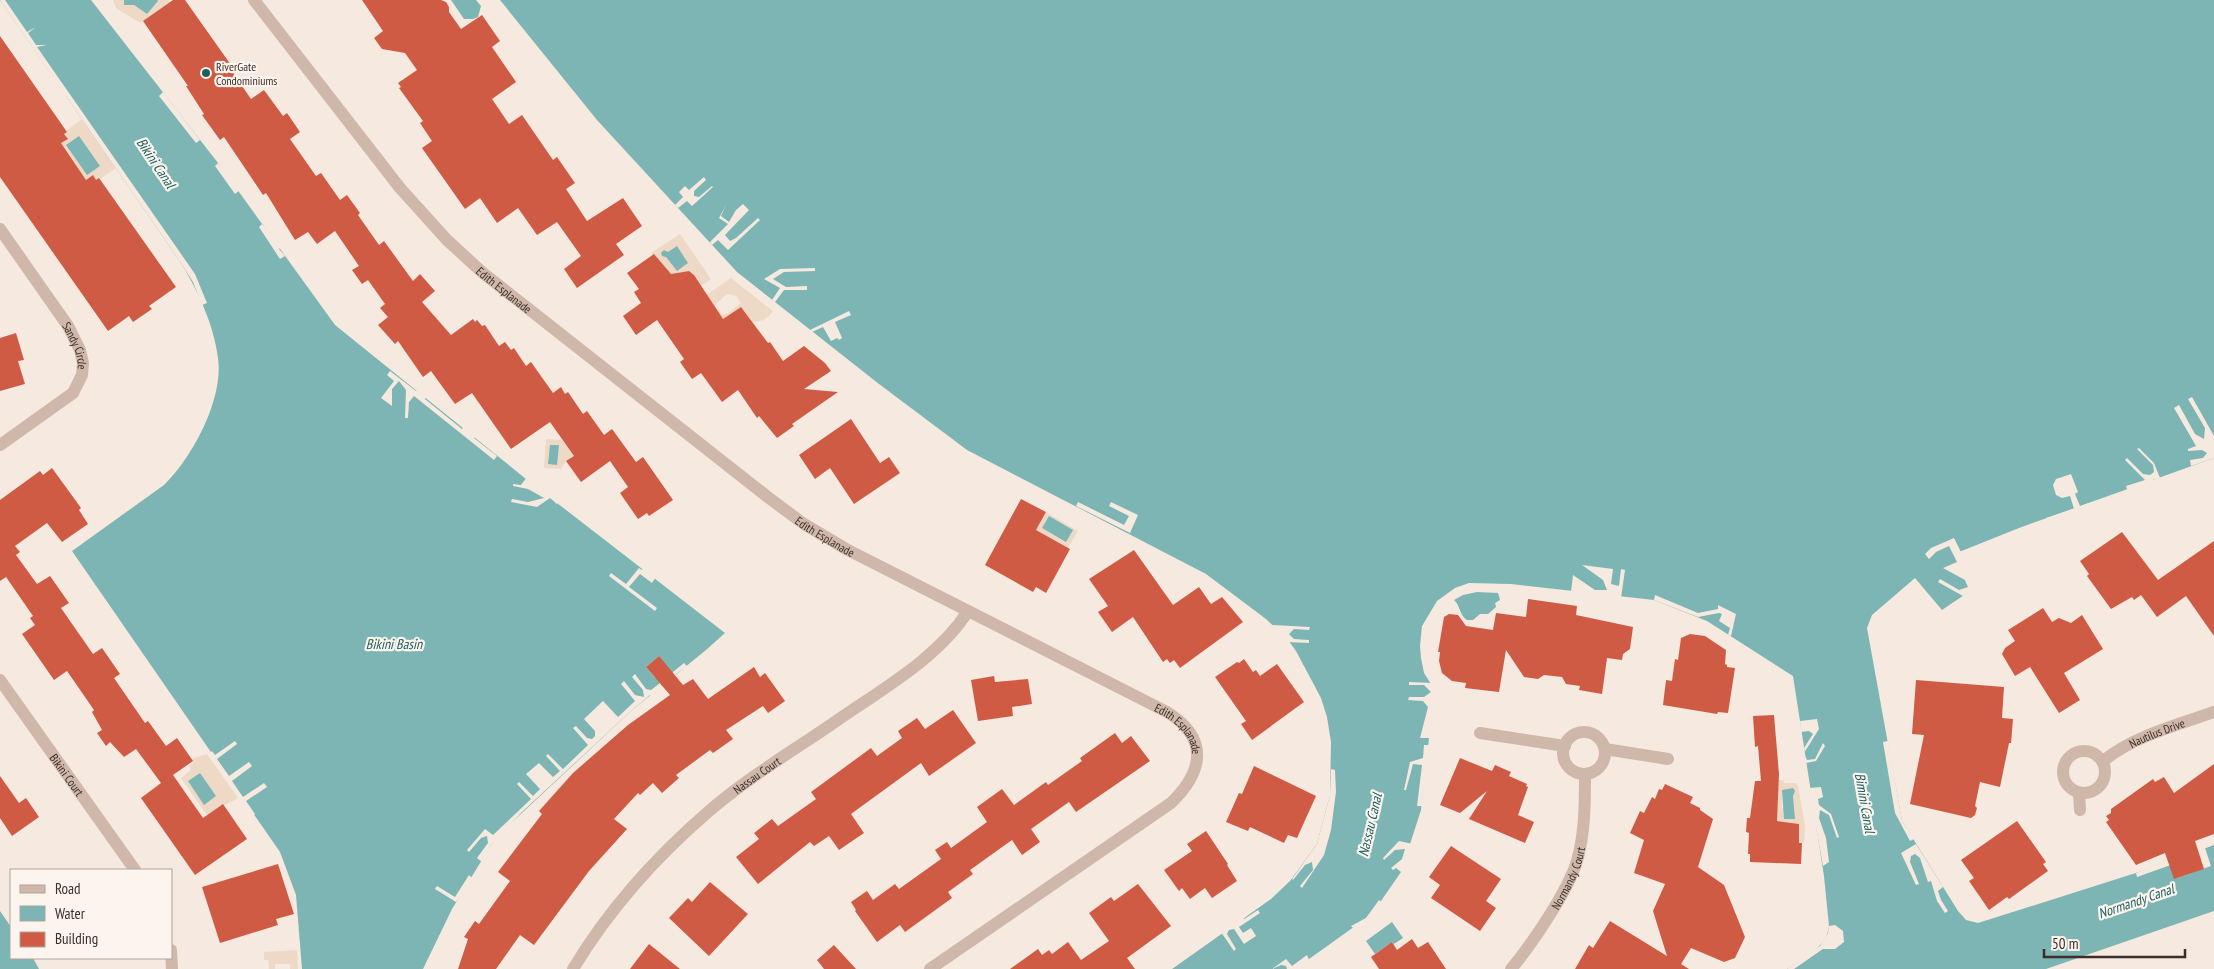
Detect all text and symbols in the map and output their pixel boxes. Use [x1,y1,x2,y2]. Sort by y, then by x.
place label: RiverGate Condominiums [216,59,277,88]
marker: RiverGate Condominiums [200,67,212,79]
water label: Bikini Canal [133,134,180,193]
street label: Edith Esplanade [473,263,535,316]
street label: Sandy Circle [60,319,91,370]
street label: Edith Esplanade [793,513,857,560]
water label: Bikini Basin [366,635,423,653]
street label: Edith Esplanade [1152,700,1205,755]
street label: Nautilus Drive [2126,715,2187,751]
street label: Bikini Court [47,750,88,799]
street label: Nassau Court [730,753,784,797]
water label: Bimini Canal [1851,772,1879,836]
water label: Nassau Canal [1354,790,1386,858]
street label: Normandy Court [1547,845,1588,912]
legend [10,869,172,959]
text: Road [55,879,81,898]
water label: Normandy Canal [2096,879,2178,922]
text: Water [55,904,86,923]
scale bar [2044,926,2185,958]
text: Building [55,929,98,948]
text: 50 m [2052,934,2078,953]

